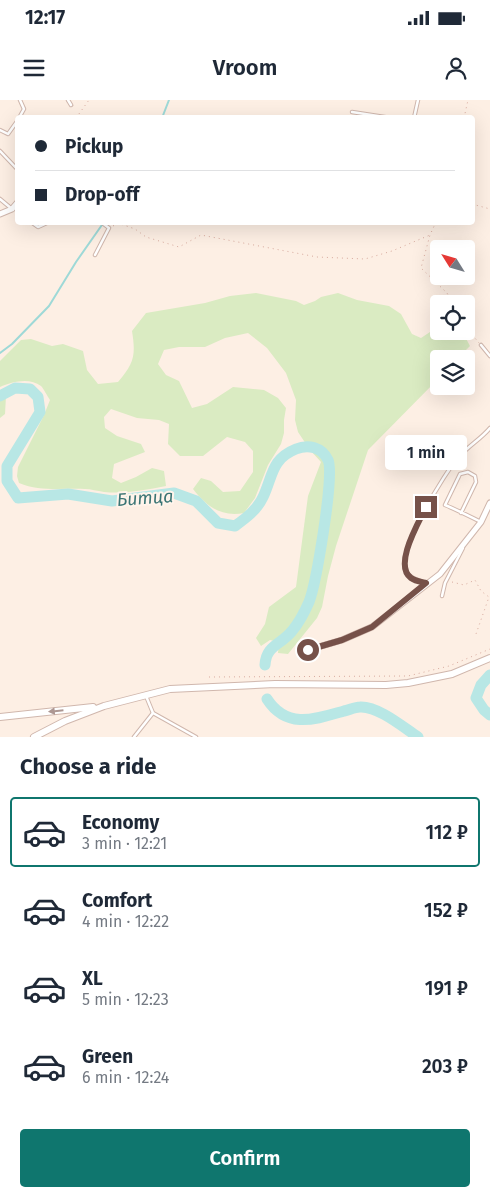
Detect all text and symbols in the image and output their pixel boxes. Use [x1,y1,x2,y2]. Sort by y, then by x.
text: 12:17 [25,6,65,29]
icon: menu [20,54,48,82]
text: Vroom [213,54,277,81]
icon: person [442,54,470,82]
text: Pickup [65,135,123,158]
text: Drop-off [65,183,139,206]
north arrow [430,240,475,285]
map controls [430,240,475,395]
button: locate [430,295,475,340]
button: layers [430,350,475,395]
callout: 1 min [385,434,467,470]
text: 1 min [407,443,445,462]
water label: Битца [116,485,174,511]
route end [415,496,437,518]
route start [297,639,319,661]
one-way arrow [48,707,64,715]
text: Choose a ride [20,753,156,780]
icon: car [22,810,67,855]
text: Economy [82,811,159,834]
text: 112 ₽ [425,821,468,844]
text: 3 min · 12:21 [82,834,167,853]
icon: car [22,888,67,933]
text: Comfort [82,889,152,912]
text: 152 ₽ [424,899,468,922]
text: 4 min · 12:22 [82,912,169,931]
icon: car [22,966,67,1011]
text: XL [82,967,103,990]
text: 191 ₽ [425,977,468,1000]
text: 5 min · 12:23 [82,990,169,1009]
icon: car [22,1044,67,1089]
text: Green [82,1045,133,1068]
text: 203 ₽ [422,1055,468,1078]
text: 6 min · 12:24 [82,1068,169,1087]
button: Confirm [20,1129,470,1187]

